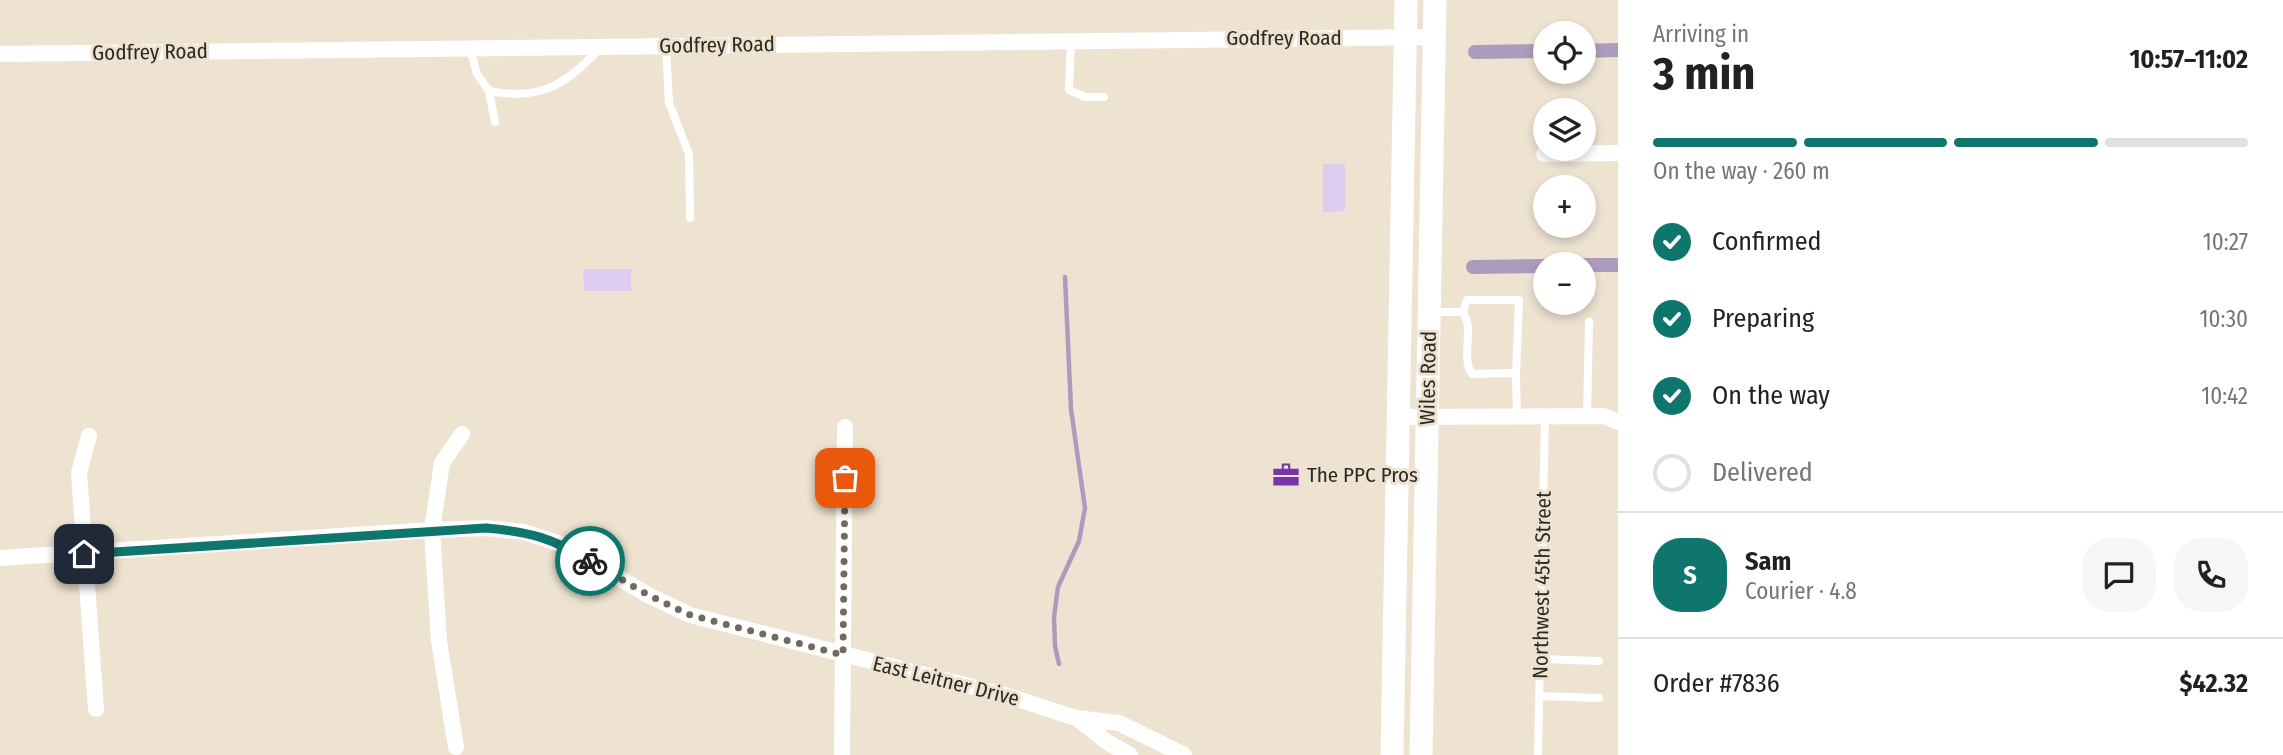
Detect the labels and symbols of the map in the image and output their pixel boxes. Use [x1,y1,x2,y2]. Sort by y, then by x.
street label: Godfrey Road [1226,25,1342,51]
street label: Godfrey Road [659,31,775,59]
street label: Godfrey Road [92,38,208,66]
street label: Wiles Road [1414,331,1442,425]
pin [815,448,875,508]
office icon: The PPC Pros [1271,460,1301,490]
place label: The PPC Pros [1307,462,1418,488]
street label: Northwest 45th Street [1527,491,1557,679]
pin [54,524,114,584]
courier [555,526,625,596]
street label: East Leitner Drive [870,650,1022,712]

